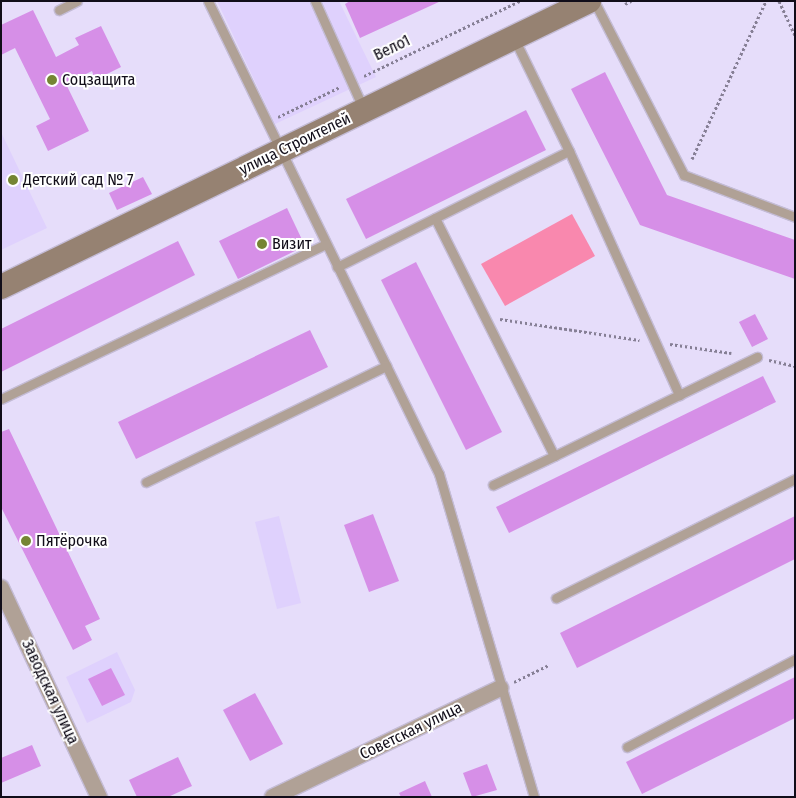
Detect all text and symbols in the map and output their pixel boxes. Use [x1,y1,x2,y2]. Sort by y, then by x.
street label: Вело1 [370,31,414,65]
place label: Соцзащита [62,70,135,90]
marker: Соцзащита [46,74,58,86]
street label: улица Строителей [236,109,354,179]
place label: Детский сад № 7 [23,170,134,190]
marker: Детский сад № 7 [7,174,19,186]
place label: Визит [272,234,312,254]
marker: Визит [256,238,268,250]
place label: Пятёрочка [36,531,108,551]
marker: Пятёрочка [20,535,32,547]
street label: Заводская улица [17,637,83,747]
street label: Советская улица [357,698,465,764]

